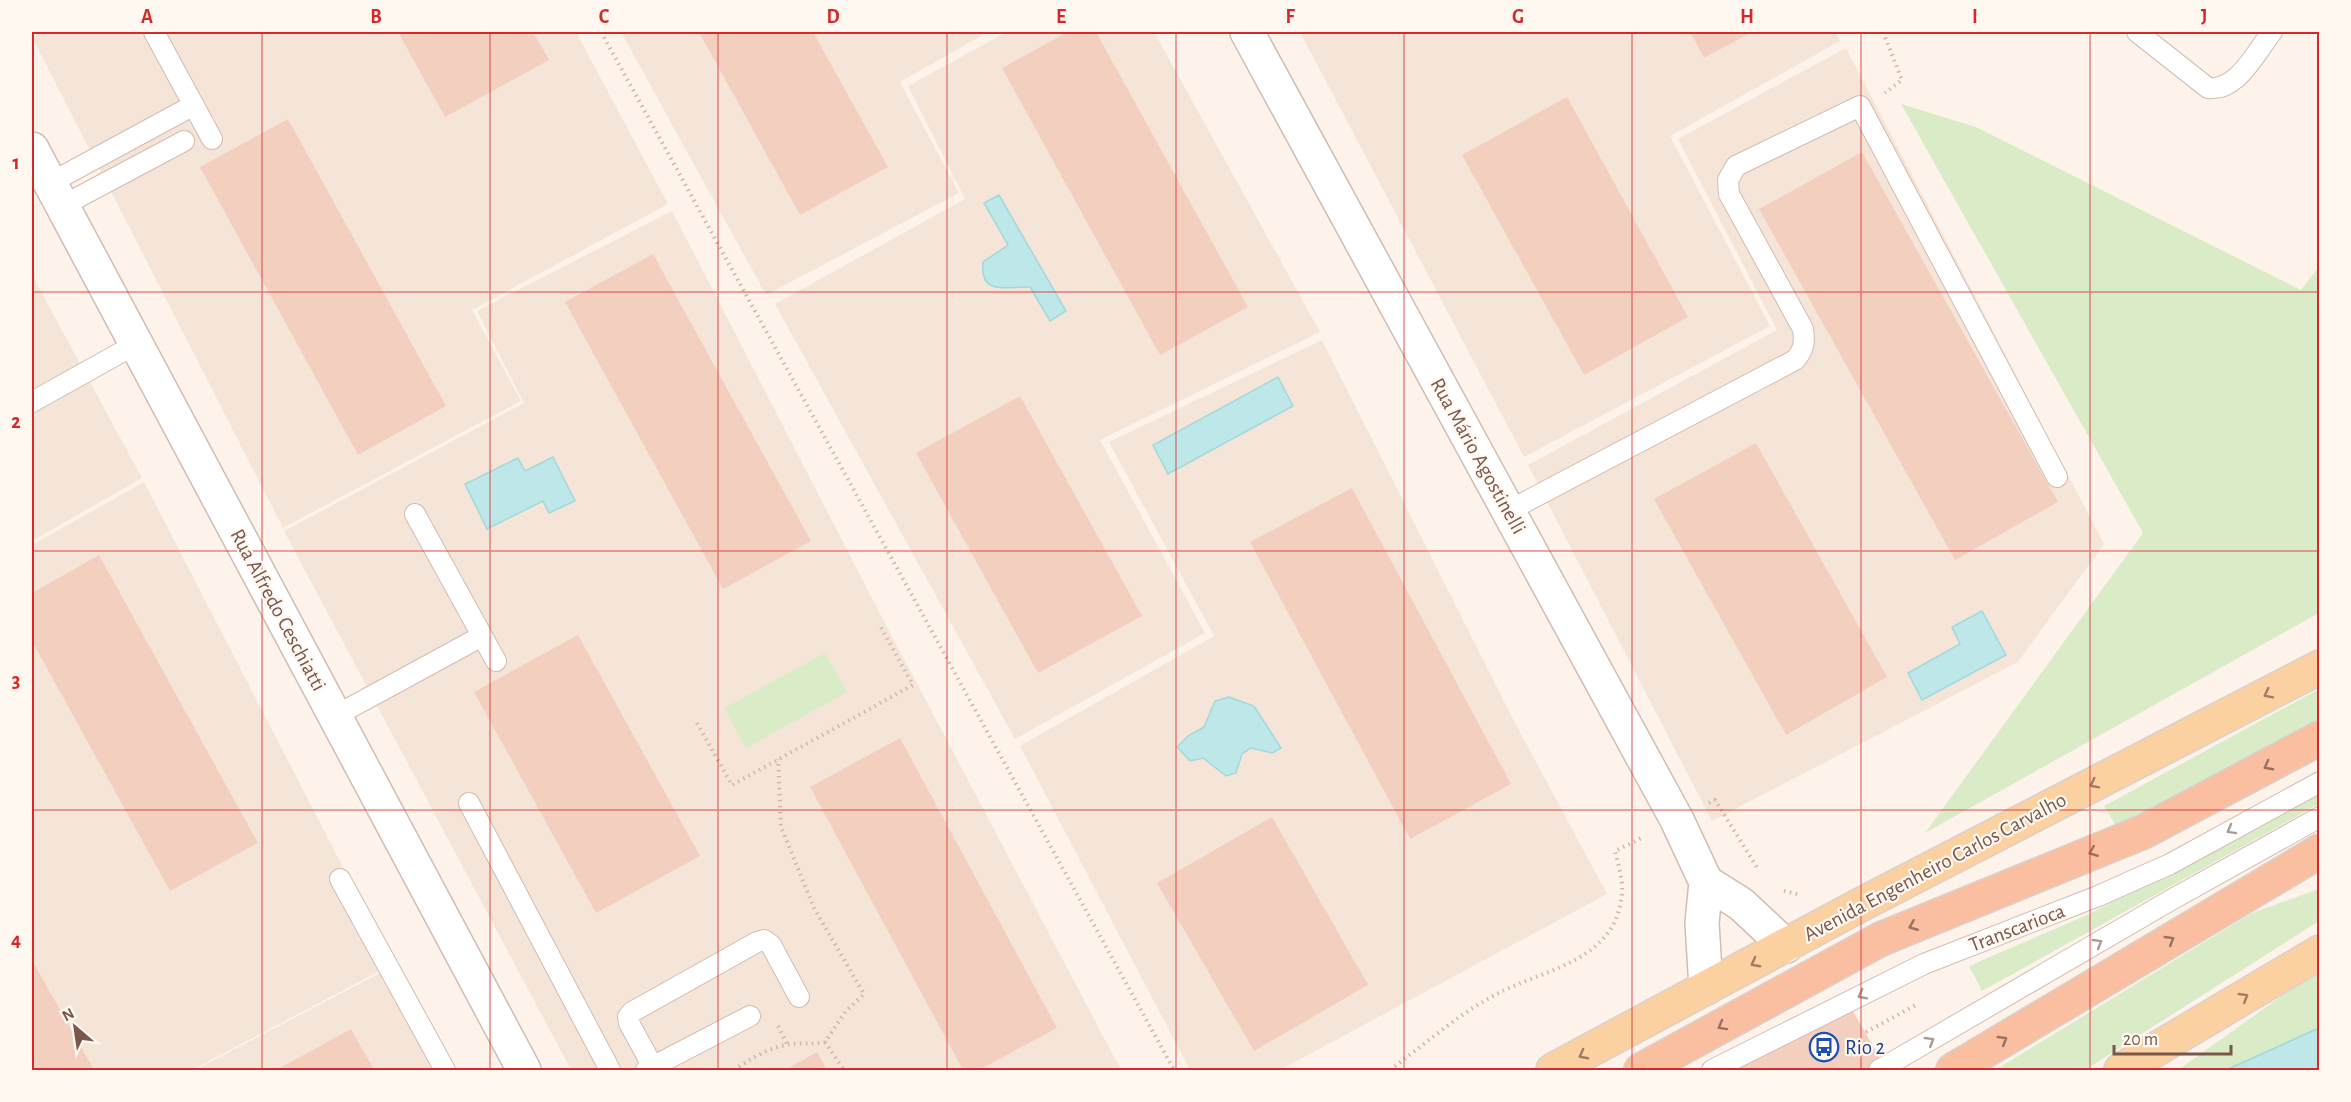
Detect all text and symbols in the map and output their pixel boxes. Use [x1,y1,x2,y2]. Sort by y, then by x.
text: A [141,7,153,27]
text: B [370,7,382,27]
text: C [599,7,610,27]
text: D [826,7,840,27]
text: E [1056,7,1066,27]
text: F [1285,7,1295,27]
text: G [1512,7,1524,27]
text: H [1740,7,1754,27]
text: I [1972,7,1978,27]
text: J [2201,7,2207,27]
text: 1 [12,153,20,173]
street label: Rua Mário Agostinelli [1426,374,1530,538]
text: 2 [11,412,21,432]
street label: Rua Alfredo Ceschiatti [226,526,330,694]
text: 3 [12,671,20,691]
one-way arrow [2263,687,2274,698]
one-way arrow [2264,759,2274,770]
one-way arrow [2090,777,2101,788]
street label: Avenida Engenheiro Carlos Carvalho [1800,789,2070,945]
one-way arrow [2227,823,2238,834]
one-way arrow [2089,845,2100,857]
street label: Transcarioca [1966,900,2068,956]
one-way arrow [1908,919,1919,931]
text: 4 [11,930,21,950]
one-way arrow [2164,935,2174,947]
one-way arrow [2092,938,2102,950]
one-way arrow [1750,955,1761,967]
one-way arrow [1857,987,1868,999]
one-way arrow [2238,993,2248,1005]
north arrow [45,997,105,1057]
text: N [59,1005,77,1024]
scale bar [2114,1018,2231,1056]
one-way arrow [1717,1019,1728,1030]
bus stop icon: Rio 2 [1808,1031,1840,1063]
text: 20 m [2123,1031,2158,1049]
one-way arrow [1997,1036,2007,1048]
place label: Rio 2 [1845,1037,1885,1058]
one-way arrow [1924,1037,1934,1049]
one-way arrow [1578,1048,1589,1059]

